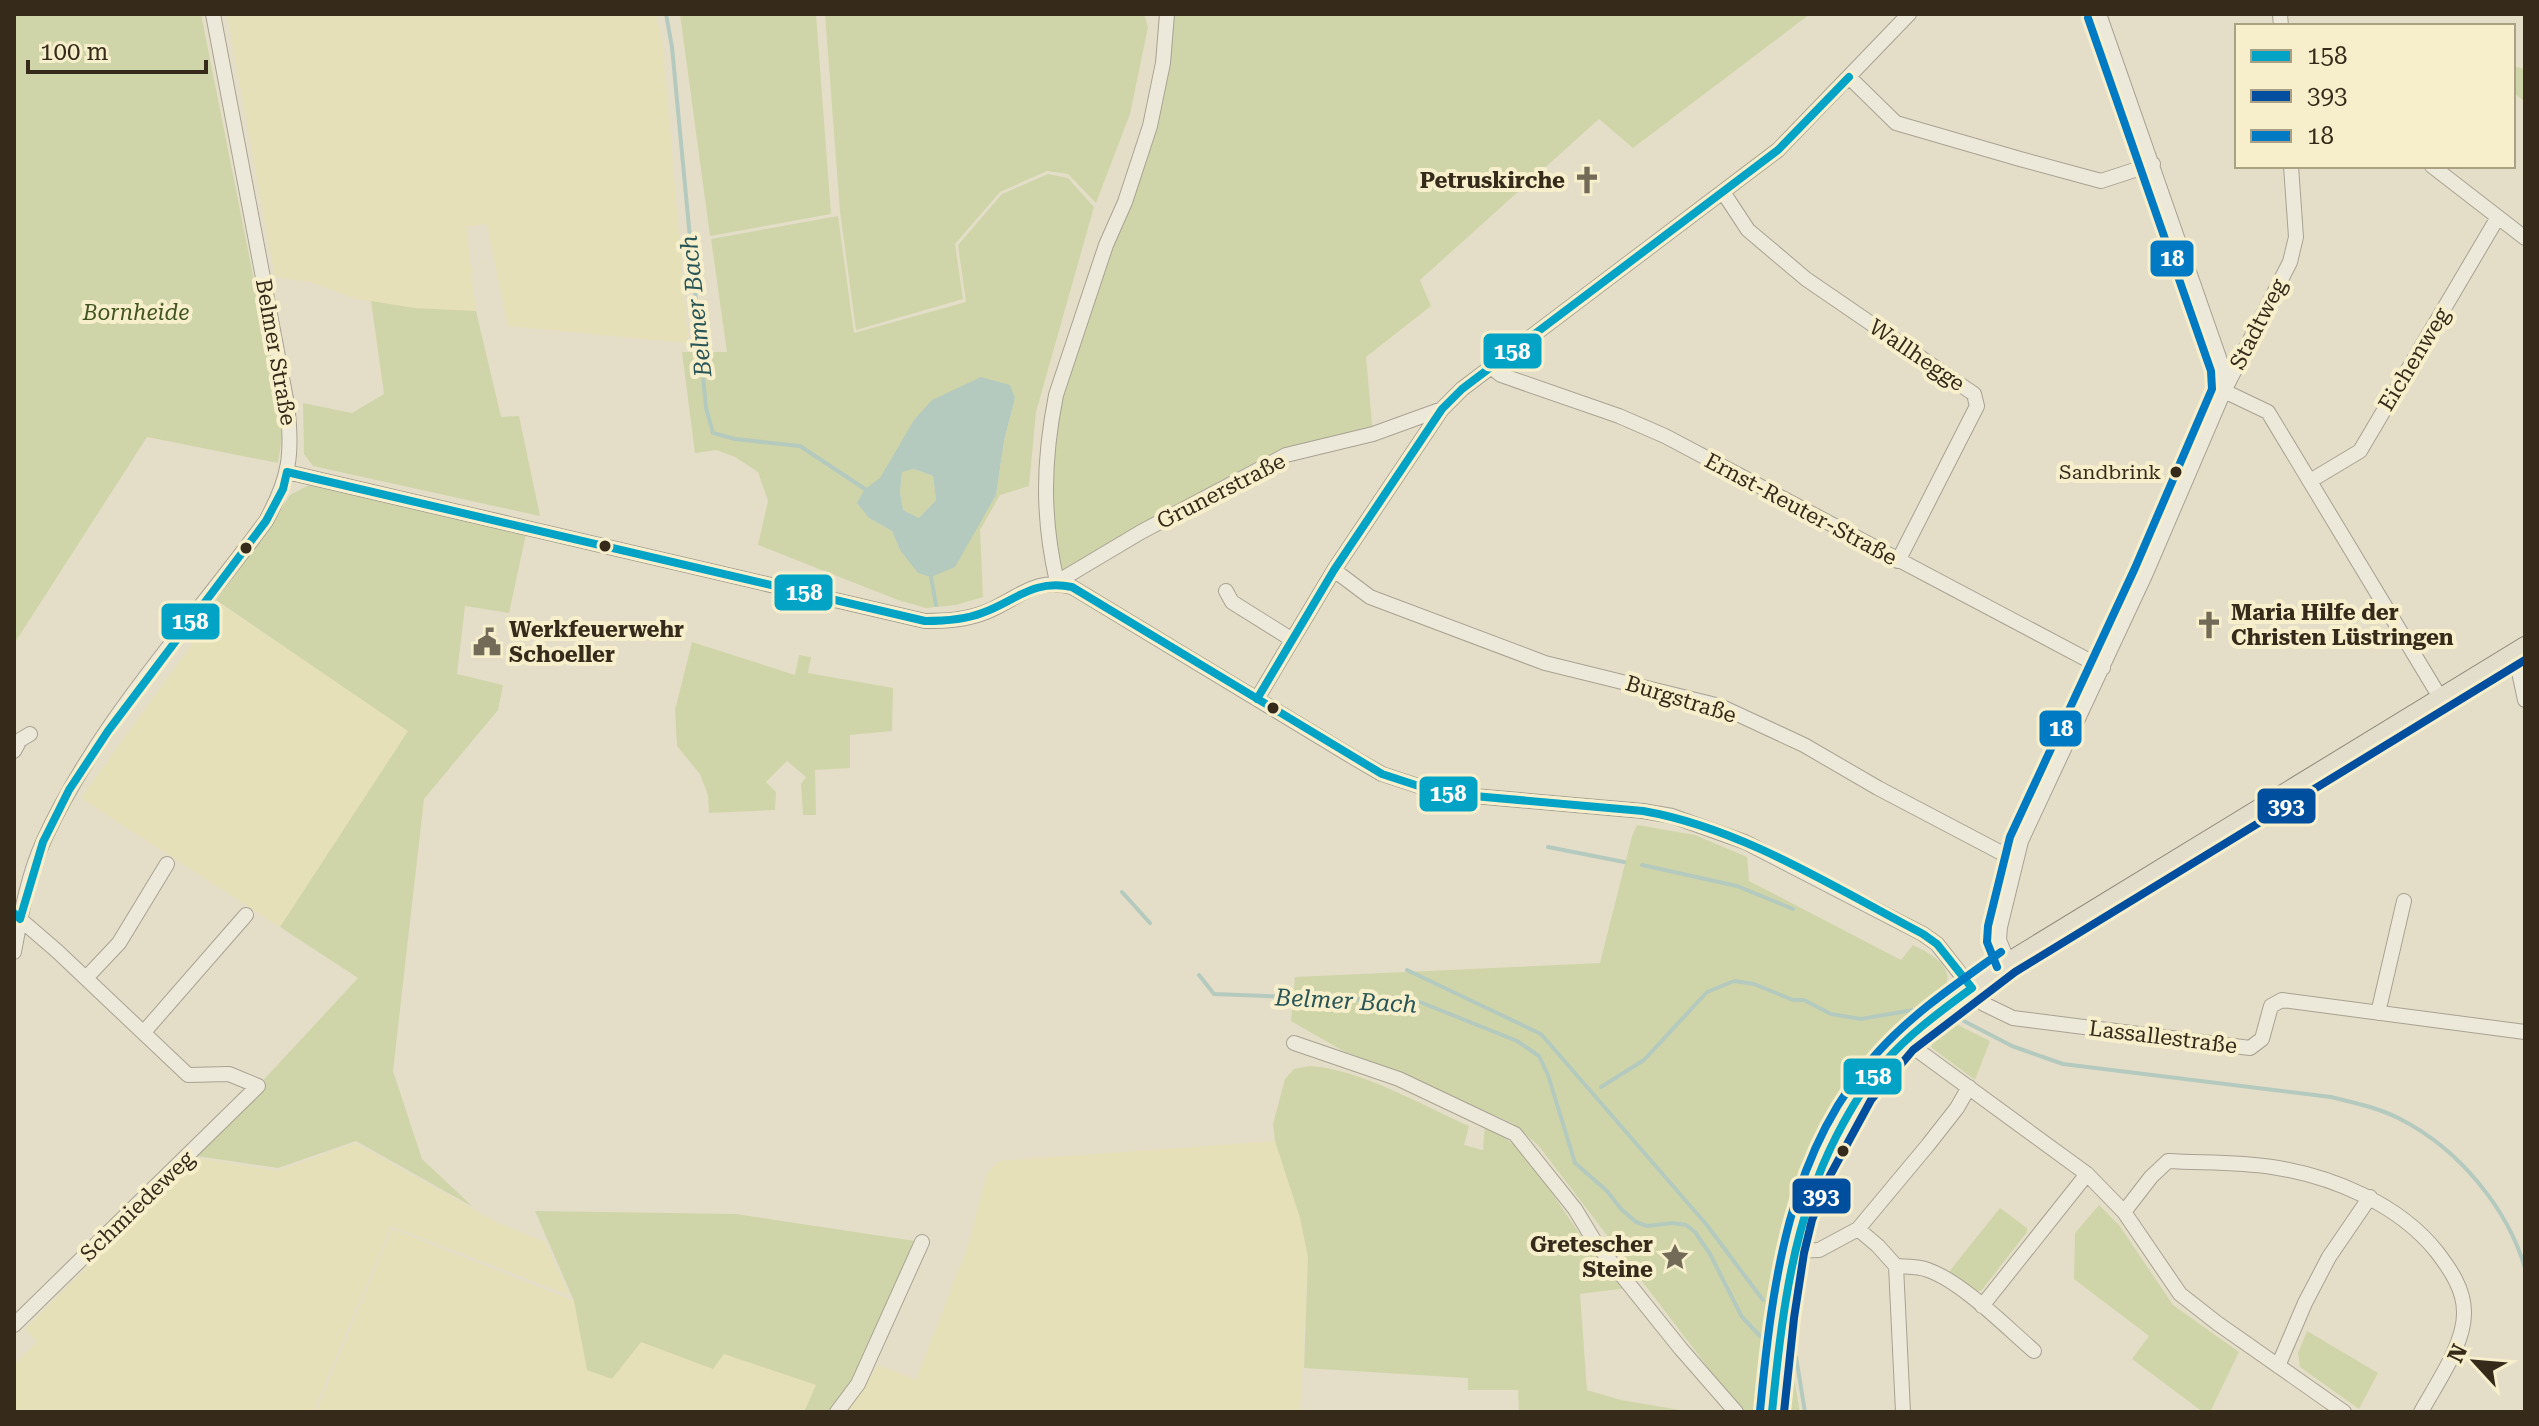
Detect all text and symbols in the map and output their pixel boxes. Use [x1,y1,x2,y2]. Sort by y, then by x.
scale bar [28,24,206,74]
legend [2235,24,2515,168]
text: 100 m [40,38,108,66]
text: 158 [2307,42,2347,70]
text: 393 [2307,82,2347,110]
text: 18 [2307,122,2334,150]
church icon: Petruskirche [1572,165,1602,195]
place label: Petruskirche [1420,168,1565,193]
water label: Belmer Bach [675,234,717,379]
line badge: 18 [2149,239,2195,278]
text: 18 [2160,246,2184,271]
street label: Stadtweg [2225,274,2292,373]
street label: Belmer Straße [251,277,301,427]
park label: Bornheide [82,300,189,325]
street label: Eichenweg [2373,302,2455,415]
street label: Wallhegge [1864,314,1970,396]
line badge: 158 [1482,332,1543,370]
text: 158 [1494,339,1530,364]
street label: Grunerstraße [1153,448,1289,534]
street label: Ernst-Reuter-Straße [1701,448,1901,570]
place label: Sandbrink [2059,460,2161,484]
marker: Sandbrink [2168,464,2184,480]
unlabelled marker [597,538,613,554]
unlabelled marker [238,540,254,556]
line badge: 158 [773,573,834,612]
text: 158 [786,580,822,605]
place label: Maria Hilfe der Christen Lüstringen [2231,600,2454,650]
line badge: 158 [160,602,221,641]
text: 158 [172,609,208,634]
church icon: Maria Hilfe der Christen Lüstringen [2194,610,2224,640]
place label: Werkfeuerwehr Schoeller [509,617,684,667]
public building icon: Werkfeuerwehr Schoeller [472,627,502,657]
street label: Burgstraße [1623,670,1739,728]
unlabelled marker [1265,700,1281,716]
line badge: 18 [2038,709,2083,748]
text: 18 [2049,716,2073,741]
line badge: 158 [1418,775,1479,813]
text: 158 [1430,781,1466,806]
line badge: 393 [2256,787,2317,825]
text: 393 [2268,794,2304,819]
water label: Belmer Bach [1273,983,1418,1019]
street label: Lassallestraße [2087,1015,2239,1059]
line badge: 158 [1842,1057,1903,1096]
text: 158 [1855,1064,1891,1089]
unlabelled marker [1835,1143,1851,1159]
street label: Schmiedeweg [75,1145,199,1266]
line badge: 393 [1791,1177,1852,1215]
text: 393 [1803,1184,1839,1209]
place label: Gretescher Steine [1530,1232,1653,1282]
place icon: Gretescher Steine [1660,1242,1690,1272]
north arrow [2435,1322,2515,1402]
text: N [2443,1340,2472,1367]

